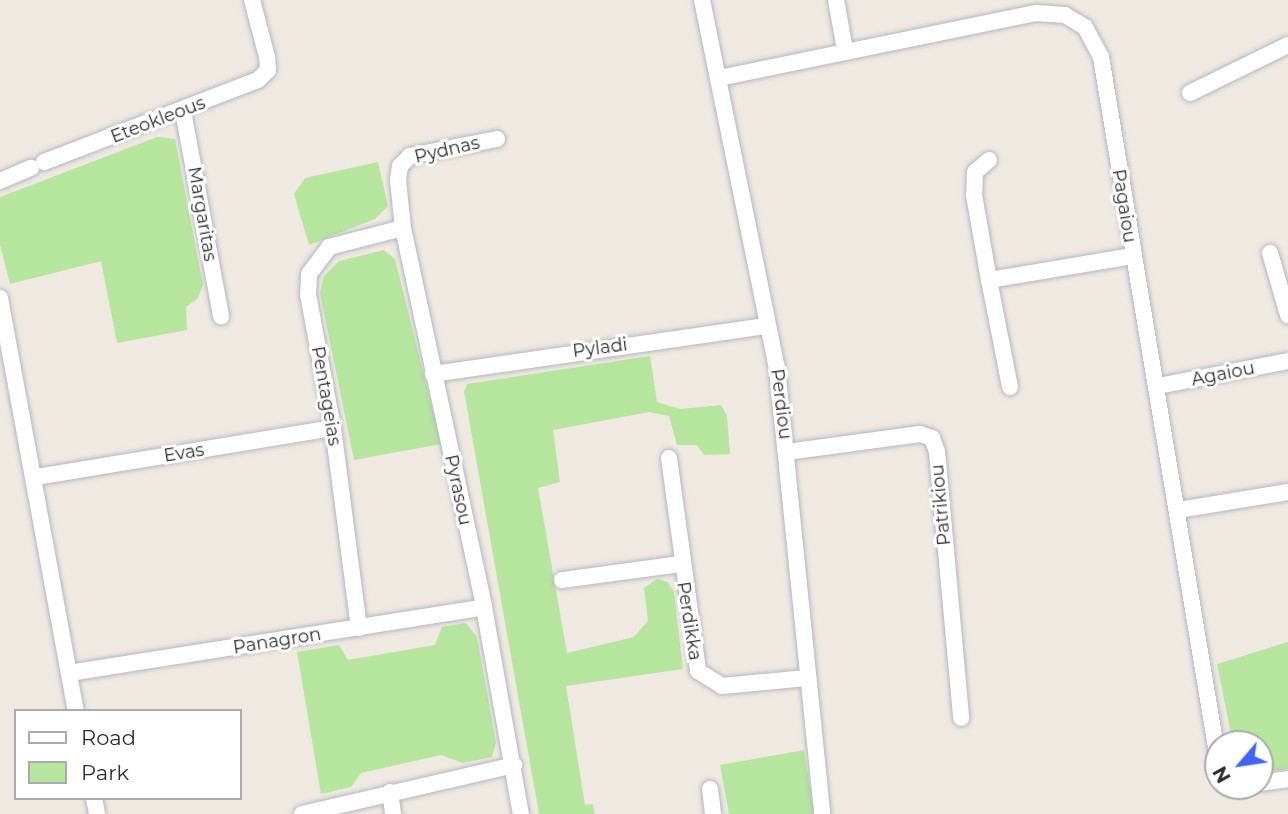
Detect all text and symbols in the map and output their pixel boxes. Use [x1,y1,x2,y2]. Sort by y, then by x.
street label: Eteokleous [108,92,208,148]
street label: Pydnas [412,132,482,168]
street label: Margaritas [183,165,221,263]
street label: Pagaiou [1108,168,1140,244]
street label: Pyladi [571,334,629,362]
street label: Pentageias [307,345,345,447]
street label: Agaiou [1190,357,1256,391]
street label: Perdiou [766,367,796,441]
street label: Evas [162,439,206,467]
street label: Pyrasou [440,453,476,527]
street label: Patrikiou [927,463,955,547]
street label: Perdikka [672,580,706,662]
street label: Panagron [231,623,323,659]
legend [14,709,242,800]
text: Road [81,725,136,750]
north arrow [1204,730,1274,800]
text: Park [81,760,129,785]
text: N [1208,762,1236,787]

